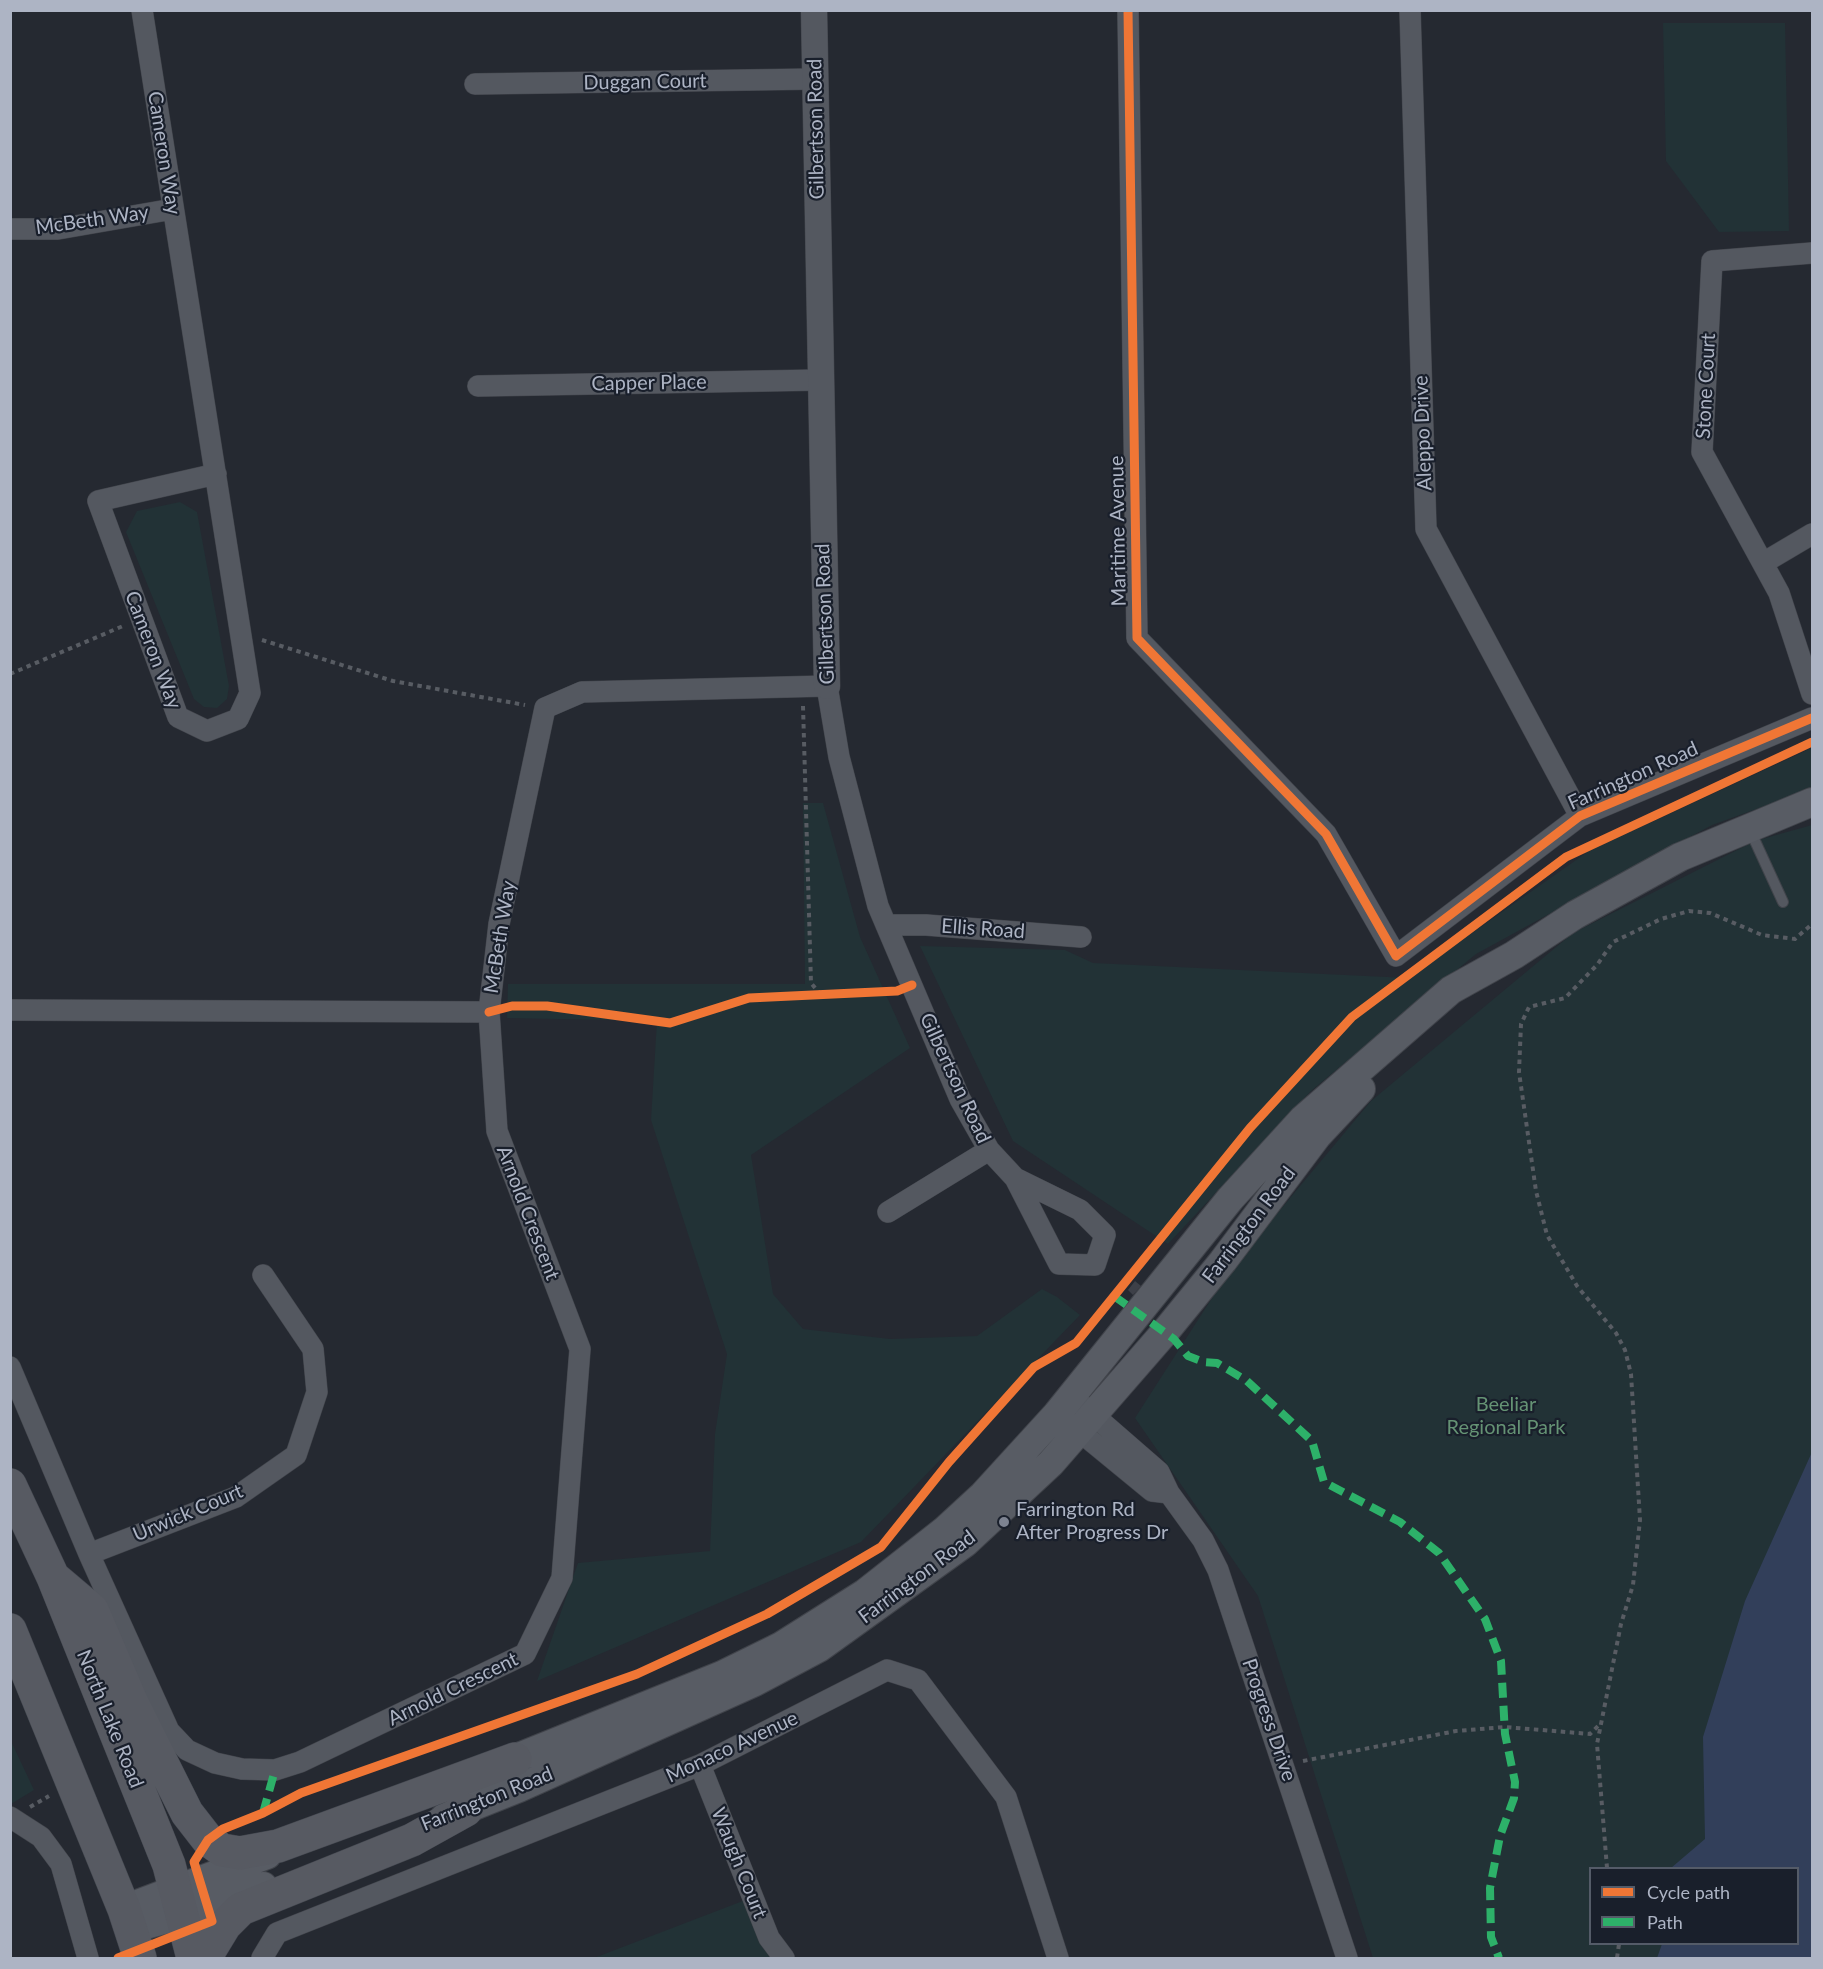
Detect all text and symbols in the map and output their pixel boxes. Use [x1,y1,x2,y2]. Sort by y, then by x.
street label: Gilbertson Road [803,58,829,200]
street label: Duggan Court [583,69,707,95]
street label: Cameron Way [142,90,186,216]
street label: McBeth Way [34,200,150,240]
street label: Stone Court [1691,333,1721,439]
street label: Capper Place [591,370,707,396]
street label: Aleppo Drive [1409,375,1437,491]
street label: Maritime Avenue [1105,455,1131,607]
street label: Gilbertson Road [811,543,839,685]
street label: Cameron Way [120,588,186,712]
street label: Farrington Road [1564,737,1702,815]
street label: McBeth Way [479,879,521,995]
street label: Ellis Road [940,914,1026,944]
street label: Gilbertson Road [914,1009,996,1147]
street label: Arnold Crescent [491,1142,565,1284]
street label: Farrington Road [1197,1162,1301,1288]
park label: Beeliar Regional Park [1447,1393,1565,1440]
street label: Urwick Court [129,1479,247,1547]
place label: Farrington Rd After Progress Dr [1016,1498,1168,1545]
marker: Farrington Rd After Progress Dr [997,1515,1011,1529]
street label: Farrington Road [854,1525,980,1629]
street label: North Lake Road [71,1646,149,1792]
street label: Arnold Crescent [384,1647,522,1731]
street label: Progress Drive [1237,1656,1301,1784]
street label: Monaco Avenue [662,1706,802,1788]
street label: Farrington Road [418,1762,556,1836]
street label: Waugh Court [706,1804,772,1922]
legend [1589,1867,1799,1945]
text: Cycle path [1647,1881,1730,1903]
text: Path [1647,1911,1683,1933]

